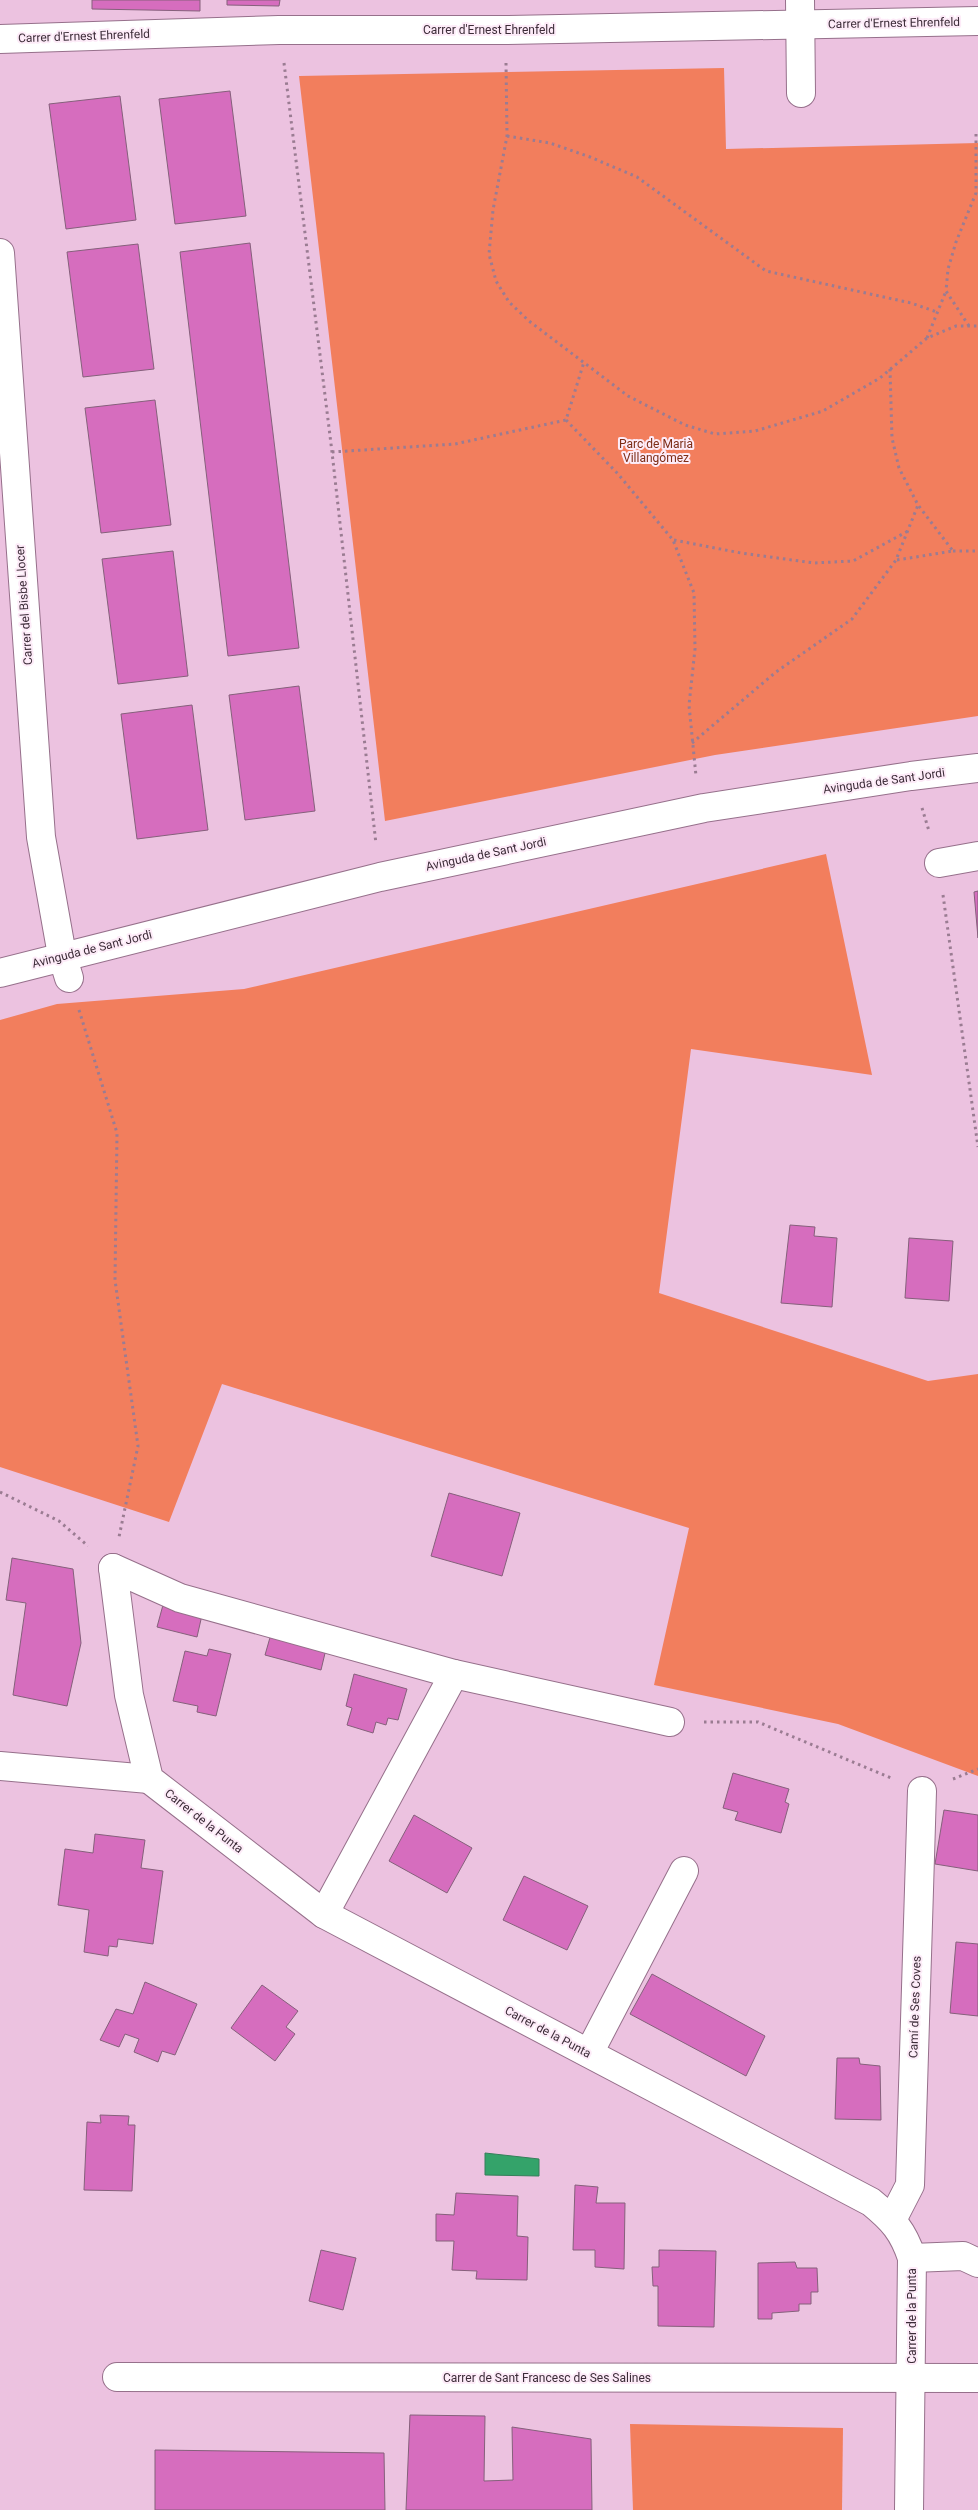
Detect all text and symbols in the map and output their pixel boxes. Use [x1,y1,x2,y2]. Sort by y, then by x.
street label: Carrer d'Ernest Ehrenfeld [828,15,960,31]
street label: Carrer d'Ernest Ehrenfeld [423,23,555,37]
street label: Carrer d'Ernest Ehrenfeld [18,27,150,45]
park label: Parc de Marià Villangómez [619,437,693,465]
street label: Carrer del Bisbe Llocer [13,544,35,666]
street label: Avinguda de Sant Jordi [822,766,946,796]
street label: Avinguda de Sant Jordi [424,834,548,874]
street label: Avinguda de Sant Jordi [31,927,153,971]
street label: Carrer de la Punta [162,1786,246,1856]
street label: Camí de Ses Coves [906,1956,924,2058]
street label: Carrer de la Punta [503,2003,593,2061]
street label: Carrer de la Punta [905,2268,919,2364]
street label: Carrer de Sant Francesc de Ses Salines [443,2371,651,2385]

